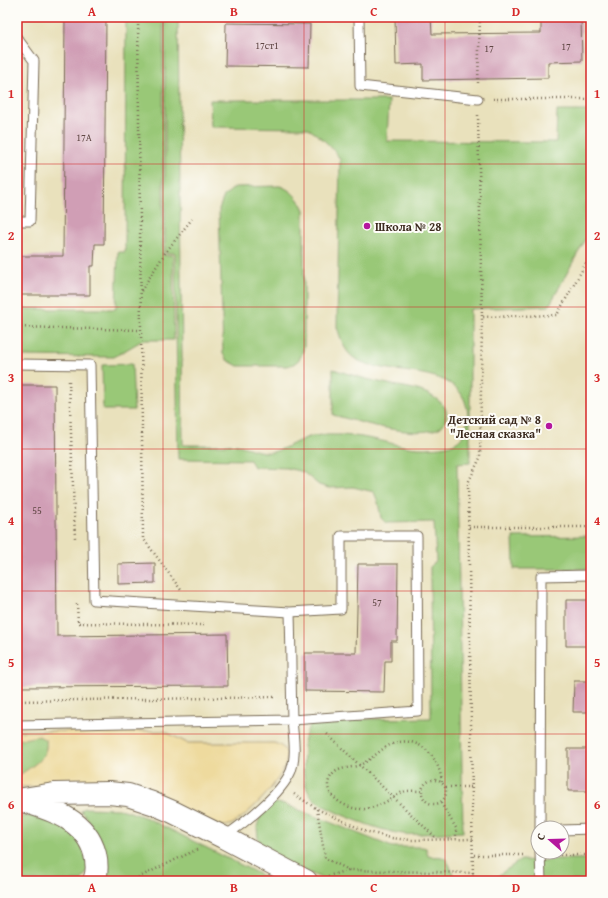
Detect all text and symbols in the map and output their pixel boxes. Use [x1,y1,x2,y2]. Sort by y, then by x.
text: A [88,2,97,21]
text: B [230,2,238,21]
text: C [370,2,378,21]
text: D [512,2,520,21]
house number: 17ст1 [255,38,279,53]
house number: 17 [561,39,571,54]
house number: 17 [484,41,494,56]
text: 1 [8,84,14,103]
text: 1 [594,84,600,103]
house number: 17А [76,130,92,145]
place label: Школа № 28 [375,218,441,235]
marker: Школа № 28 [362,221,372,231]
text: 2 [8,226,15,245]
text: 2 [594,226,601,245]
text: 3 [8,368,14,387]
text: 3 [594,368,600,387]
place label: Детский сад № 8 "Лесная сказка" [447,411,541,442]
marker: Детский сад № 8 "Лесная сказка" [544,421,554,431]
house number: 55 [32,503,42,518]
text: 4 [8,511,15,530]
text: 4 [594,511,601,530]
house number: 57 [372,595,382,610]
text: 5 [8,653,15,672]
text: 5 [594,653,601,672]
text: 6 [8,795,15,814]
text: 6 [594,795,601,814]
north arrow [530,820,570,860]
text: С [532,831,549,842]
text: A [88,878,97,897]
text: B [230,878,238,897]
text: C [370,878,378,897]
text: D [512,878,520,897]

